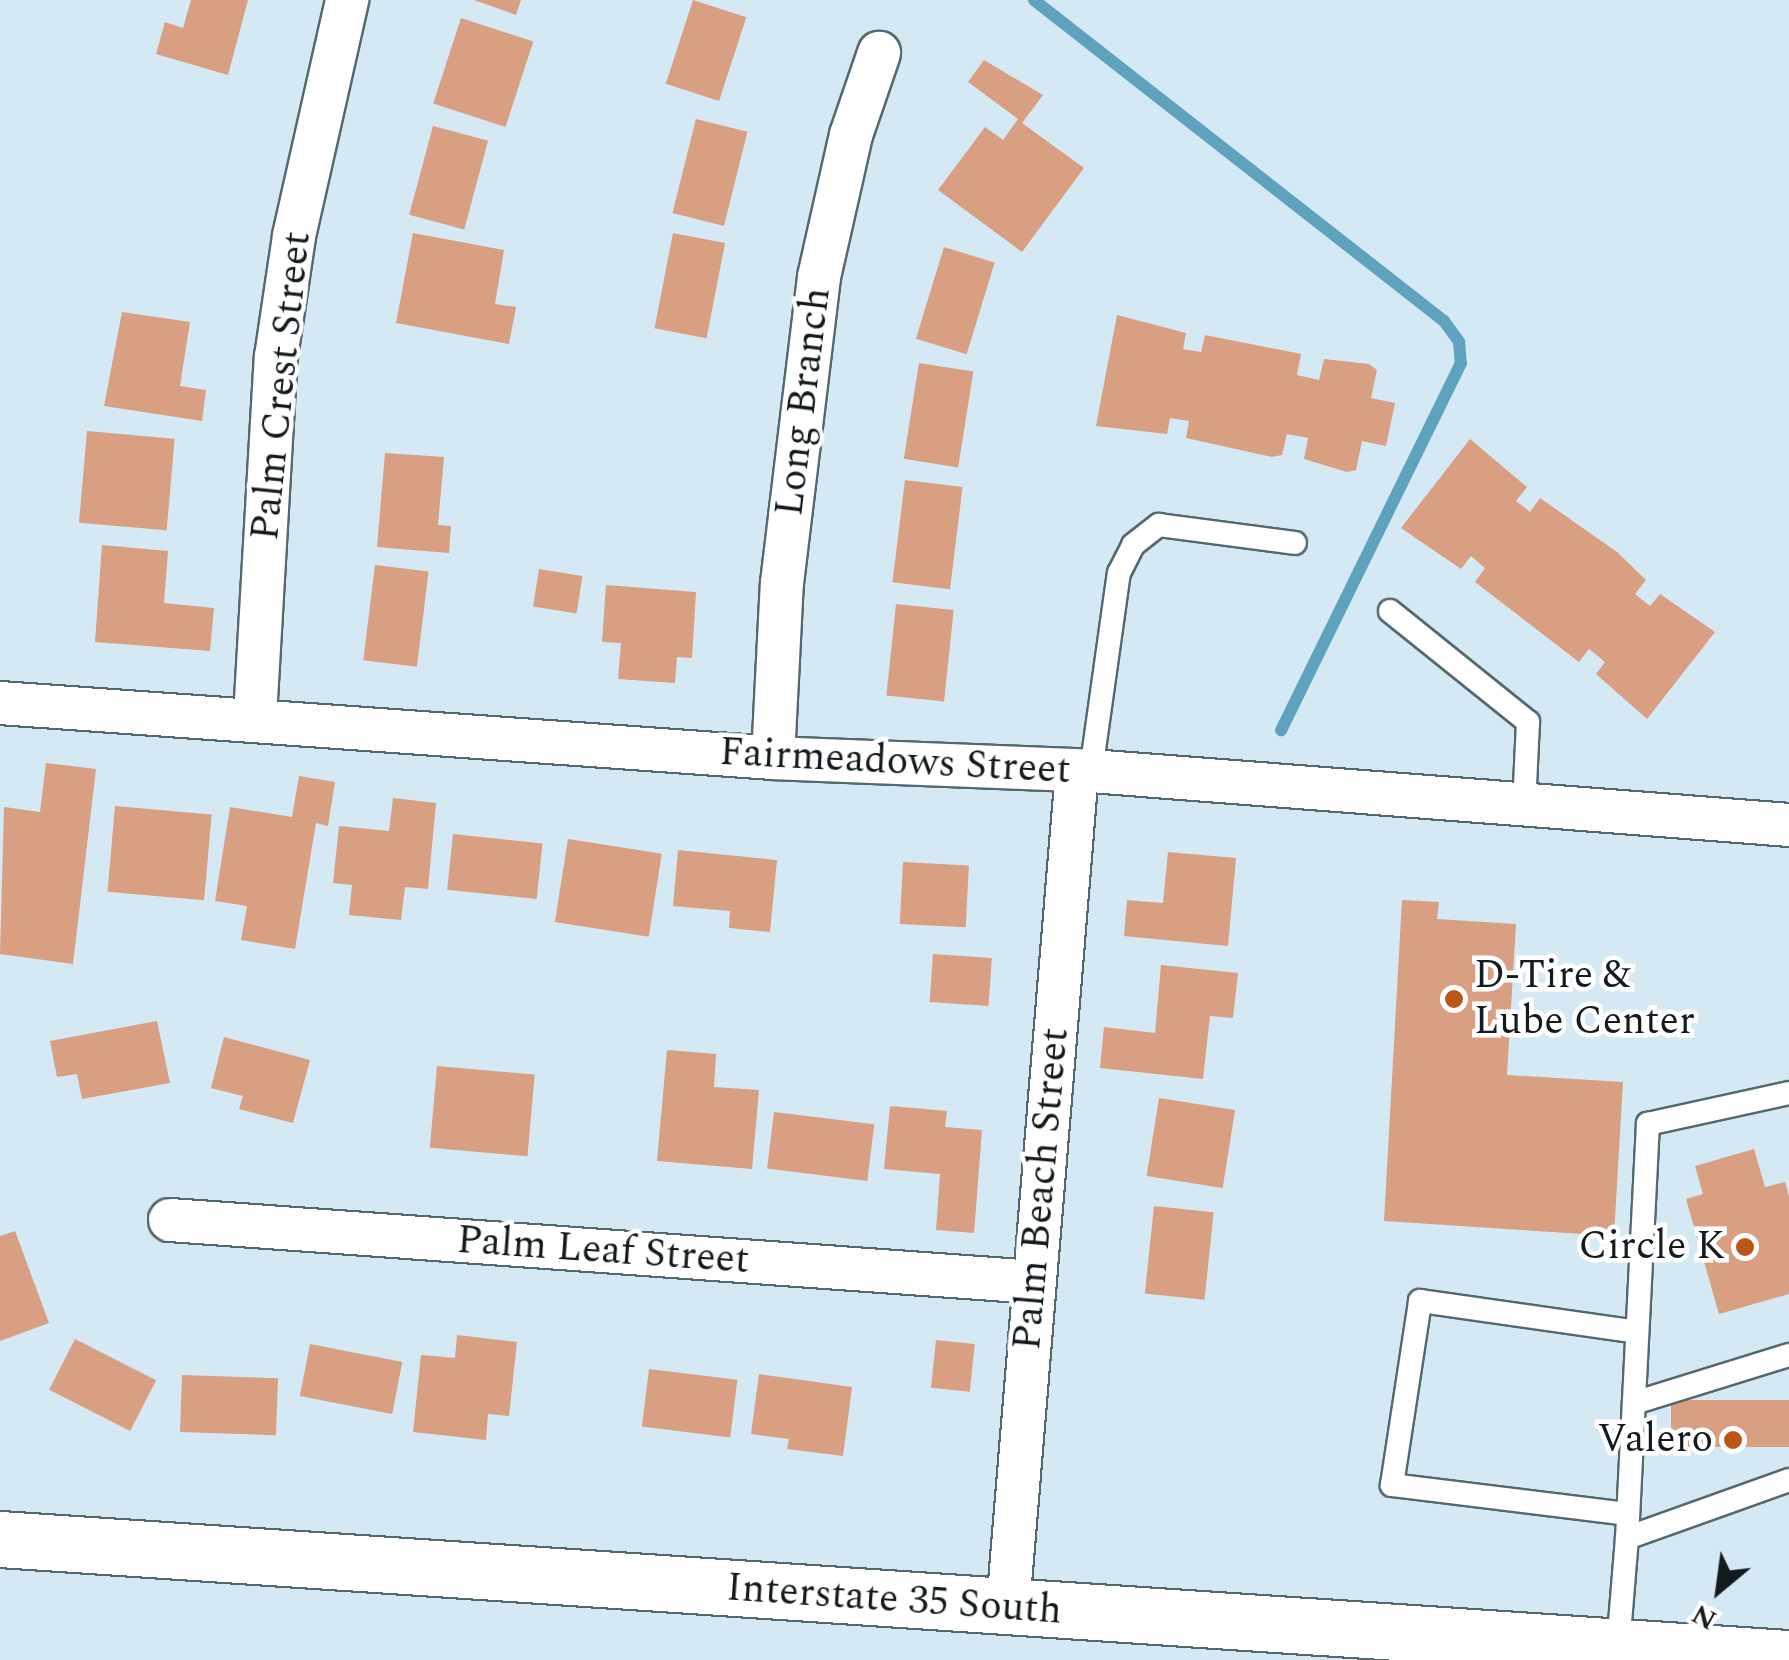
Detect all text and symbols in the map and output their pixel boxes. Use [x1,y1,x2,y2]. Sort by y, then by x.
street label: Palm Crest Street [242,229,322,543]
street label: Long Branch [766,285,842,519]
street label: Fairmeadows Street [718,729,1072,795]
place label: D-Tire & Lube Center [1474,952,1695,1046]
marker: D-Tire & Lube Center [1443,988,1465,1010]
street label: Palm Beach Street [1004,1026,1080,1352]
street label: Palm Leaf Street [455,1217,751,1285]
place label: Circle K [1579,1223,1725,1271]
marker: Circle K [1734,1236,1756,1258]
place label: Valero [1597,1416,1713,1464]
marker: Valero [1722,1429,1744,1451]
north arrow [1669,1540,1769,1640]
street label: Interstate 35 South [725,1564,1063,1636]
text: N [1684,1592,1725,1641]

